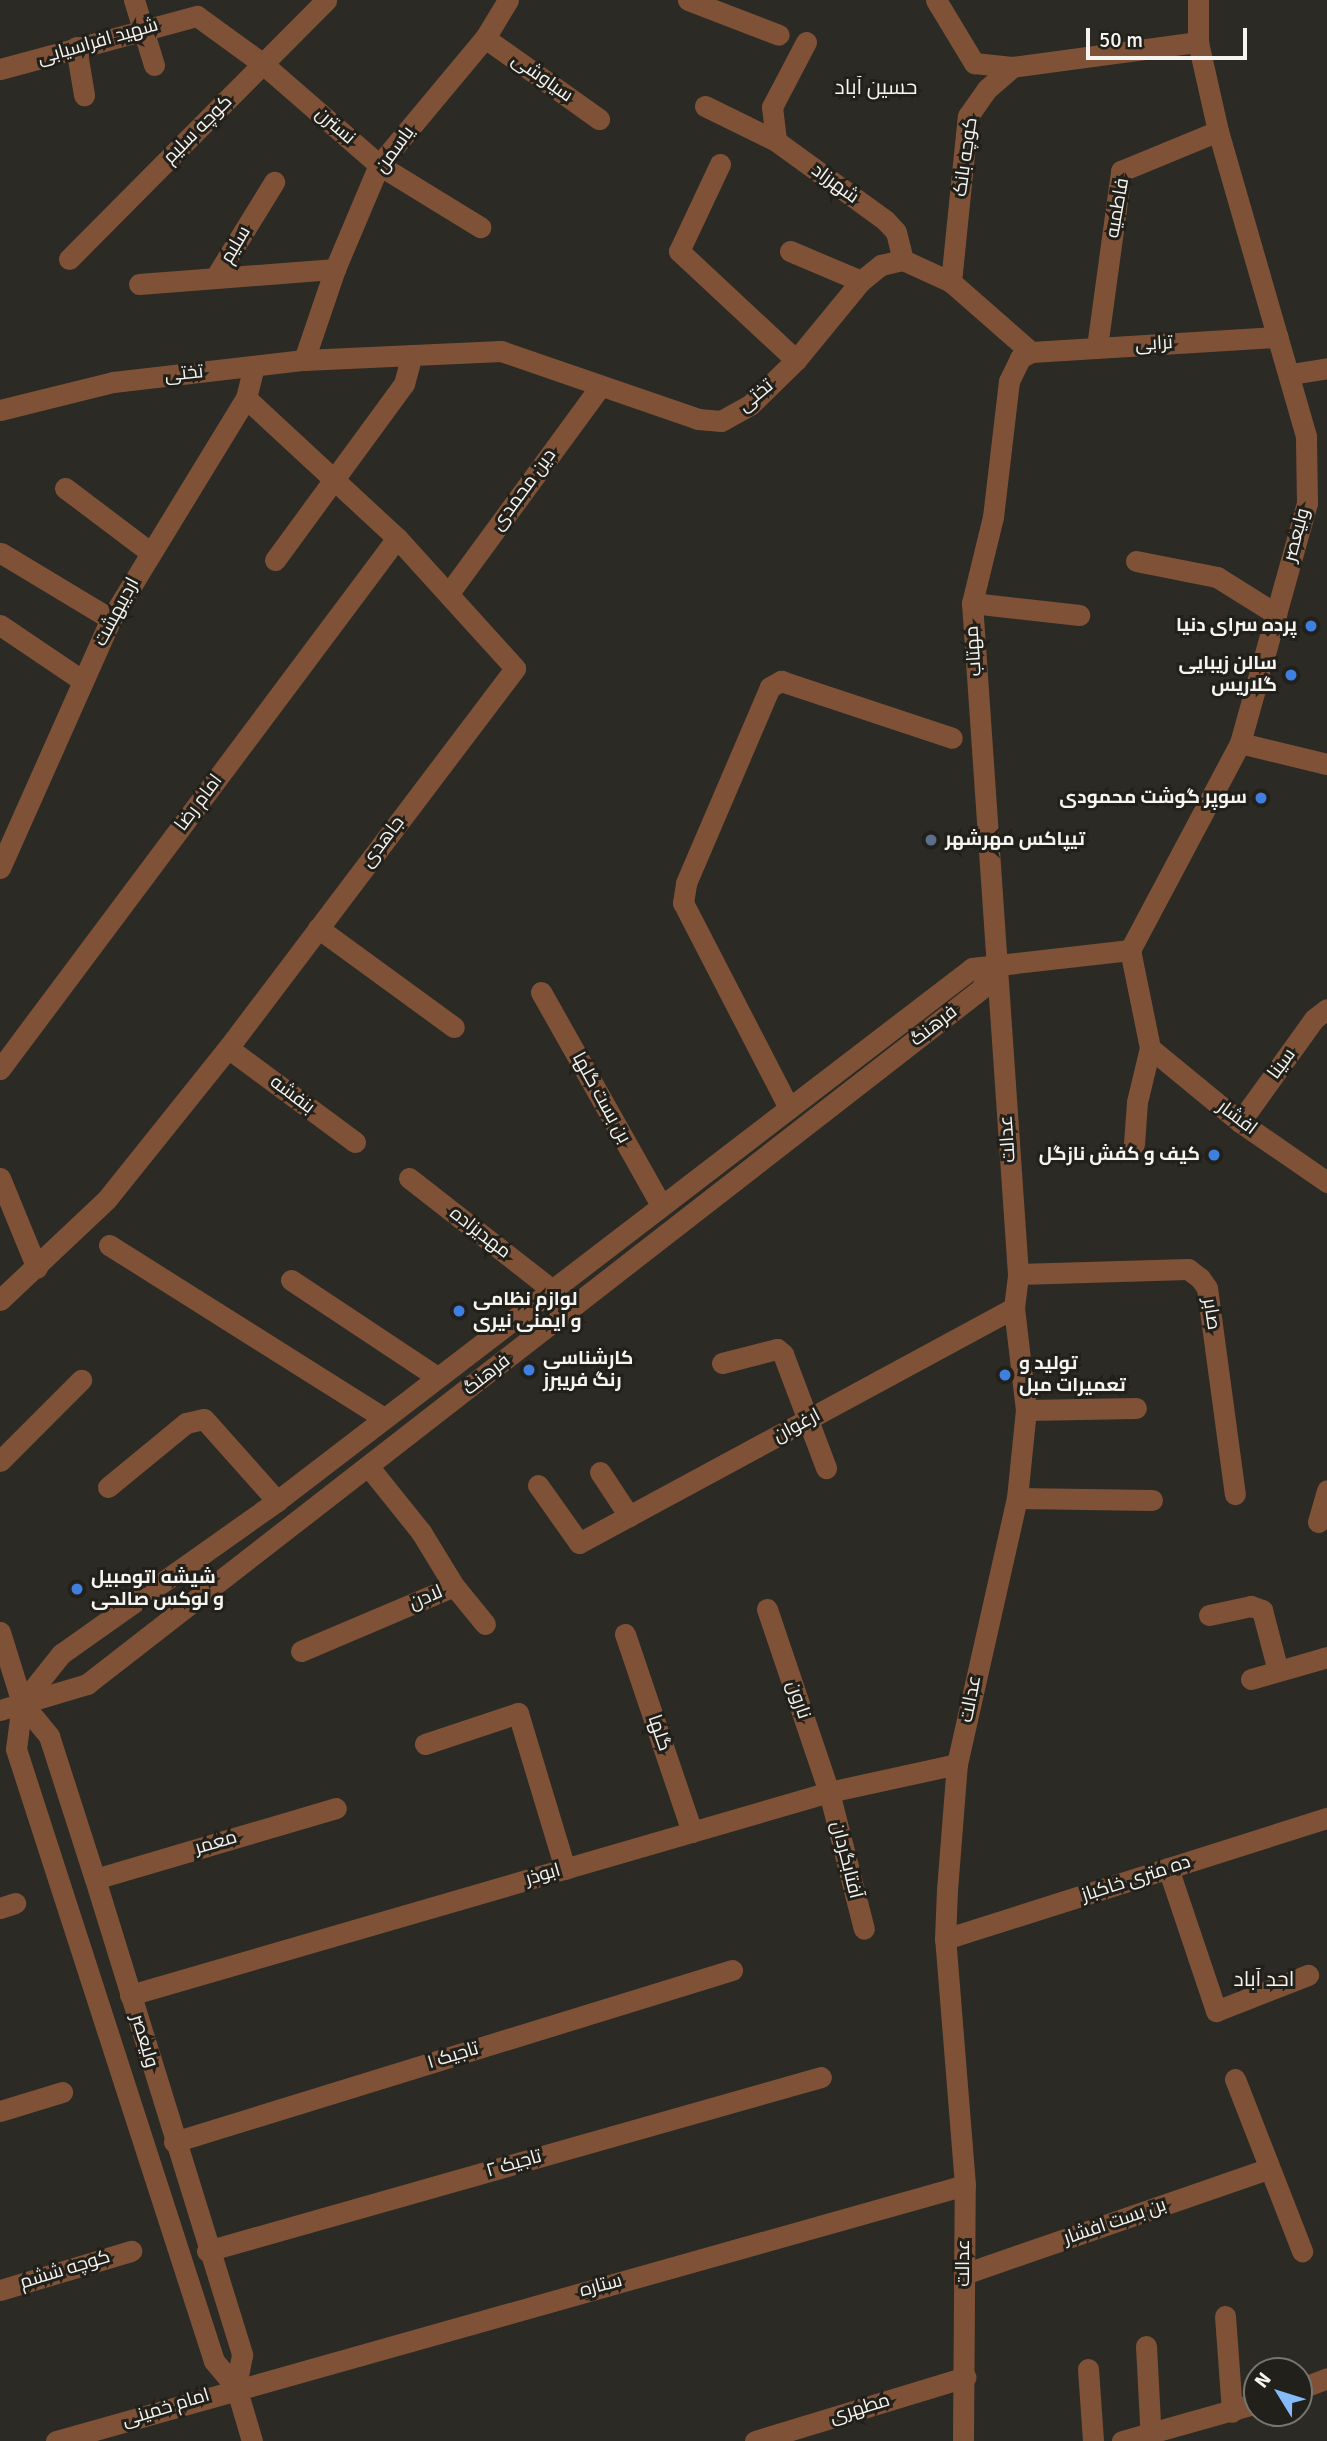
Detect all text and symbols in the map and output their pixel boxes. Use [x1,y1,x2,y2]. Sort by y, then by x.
street label: شهید افراسیابی [35,14,161,70]
scale bar [1089,14,1250,58]
text: 50 m [1099,27,1143,53]
street label: سیاوشی [507,49,577,107]
district label: حسین آباد [835,74,917,100]
street label: کوچه سلیم [159,91,237,169]
street label: نسترن [310,103,360,149]
street label: کوچه بانک [949,116,983,198]
street label: یاسمن [370,122,420,178]
street label: شهرزاد [807,159,863,209]
street label: فاطمیه [1102,176,1134,240]
street label: سلیم [216,222,256,268]
street label: ترابی [1135,332,1173,356]
street label: تختی [163,361,205,387]
street label: تختی [734,375,778,417]
street label: دین محمدی [487,445,561,535]
street label: ولیعصر [1279,506,1315,564]
street label: اردیبهشت [89,574,145,650]
place label: پرده سرای دنیا [1176,615,1297,637]
marker: پرده سرای دنیا [1303,618,1319,634]
street label: مهتاب [961,625,987,677]
place label: سالن زیبایی گلاریس [1178,653,1277,697]
marker: سالن زیبایی گلاریس [1283,667,1299,683]
street label: امام رضا [170,770,228,836]
place label: سوپر گوشت محمودی [1059,787,1247,809]
marker: سوپر گوشت محمودی [1253,790,1269,806]
street label: جاهدی [356,812,410,872]
place label: تیپاکس مهرشهر [945,829,1085,851]
marker: تیپاکس مهرشهر [923,832,939,848]
street label: فرهنگ [906,1001,962,1051]
street label: سینا [1263,1044,1301,1084]
street label: بن بست گلها [567,1049,635,1147]
street label: بنفشه [265,1071,319,1119]
street label: افشار [1213,1096,1261,1140]
street label: عدالت [995,1115,1021,1163]
place label: کیف و کفش نازگل [1039,1144,1200,1166]
marker: کیف و کفش نازگل [1206,1147,1222,1163]
street label: مهدیزاده [445,1202,515,1264]
place label: لوازم نظامی و ایمنی نیری [473,1289,582,1333]
street label: صابر [1197,1296,1225,1332]
marker: لوازم نظامی و ایمنی نیری [451,1303,467,1319]
place label: کارشناسی رنگ فریبرز [543,1348,633,1392]
street label: فرهنگ [459,1350,515,1400]
place label: تولید و تعمیرات مبل [1019,1353,1126,1397]
marker: کارشناسی رنگ فریبرز [521,1362,537,1378]
marker: تولید و تعمیرات مبل [997,1367,1013,1383]
street label: ارغوان [770,1404,824,1448]
place label: شیشه اتومبیل و لوکس صالحی [91,1567,224,1611]
marker: شیشه اتومبیل و لوکس صالحی [69,1581,85,1597]
street label: لادن [406,1581,446,1615]
street label: عدالت [955,1674,987,1724]
street label: نارون [781,1678,815,1722]
street label: گلها [642,1712,676,1754]
street label: آفتابگردان [825,1819,867,1901]
street label: معمر [192,1826,240,1860]
street label: ده متری خاکباز [1079,1851,1193,1907]
street label: ابوذر [523,1859,563,1891]
district label: احد آباد [1234,1966,1294,1992]
street label: ولیعصر [125,2012,163,2070]
street label: تاجیک ۱ [425,2037,481,2075]
street label: تاجیک ۲ [484,2145,544,2183]
street label: بن بست افشار [1061,2194,1169,2250]
street label: عدالت [953,2239,975,2287]
street label: کوچه ششم [17,2245,113,2295]
street label: ستاره [577,2269,625,2303]
north arrow [1243,2357,1313,2427]
text: N [1250,2368,1277,2393]
street label: امام خمینی [119,2384,213,2432]
street label: مطهری [827,2389,893,2429]

